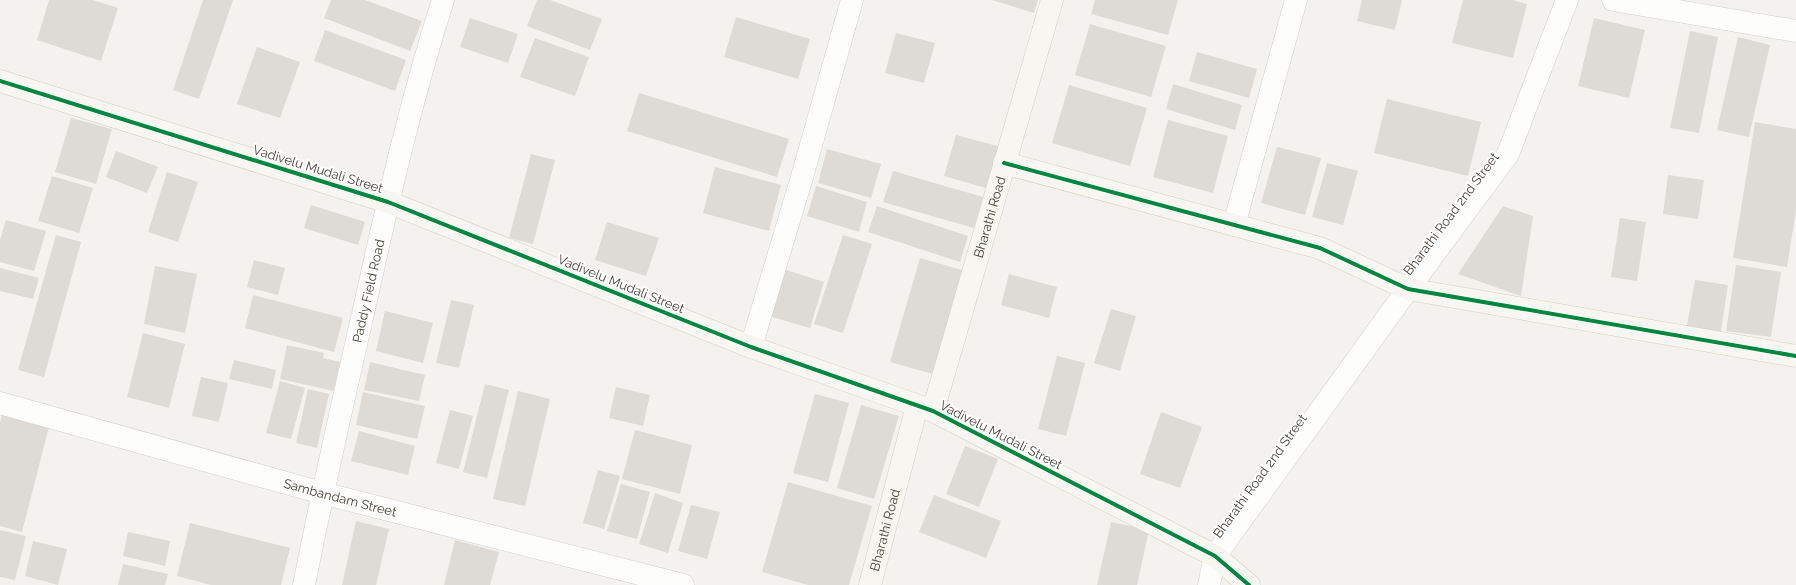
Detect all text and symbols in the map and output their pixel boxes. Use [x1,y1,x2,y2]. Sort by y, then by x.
street label: Vadivelu Mudali Street [251,142,385,196]
street label: Bharathi Road 2nd Street [1400,149,1502,278]
street label: Bharathi Road [970,174,1008,260]
street label: Paddy Field Road [349,238,387,344]
street label: Vadivelu Mudali Street [556,252,687,316]
street label: Vadivelu Mudali Street [937,398,1065,473]
street label: Bharathi Road 2nd Street [1210,411,1310,541]
street label: Sambandam Street [282,475,399,519]
street label: Bharathi Road [867,487,902,573]

